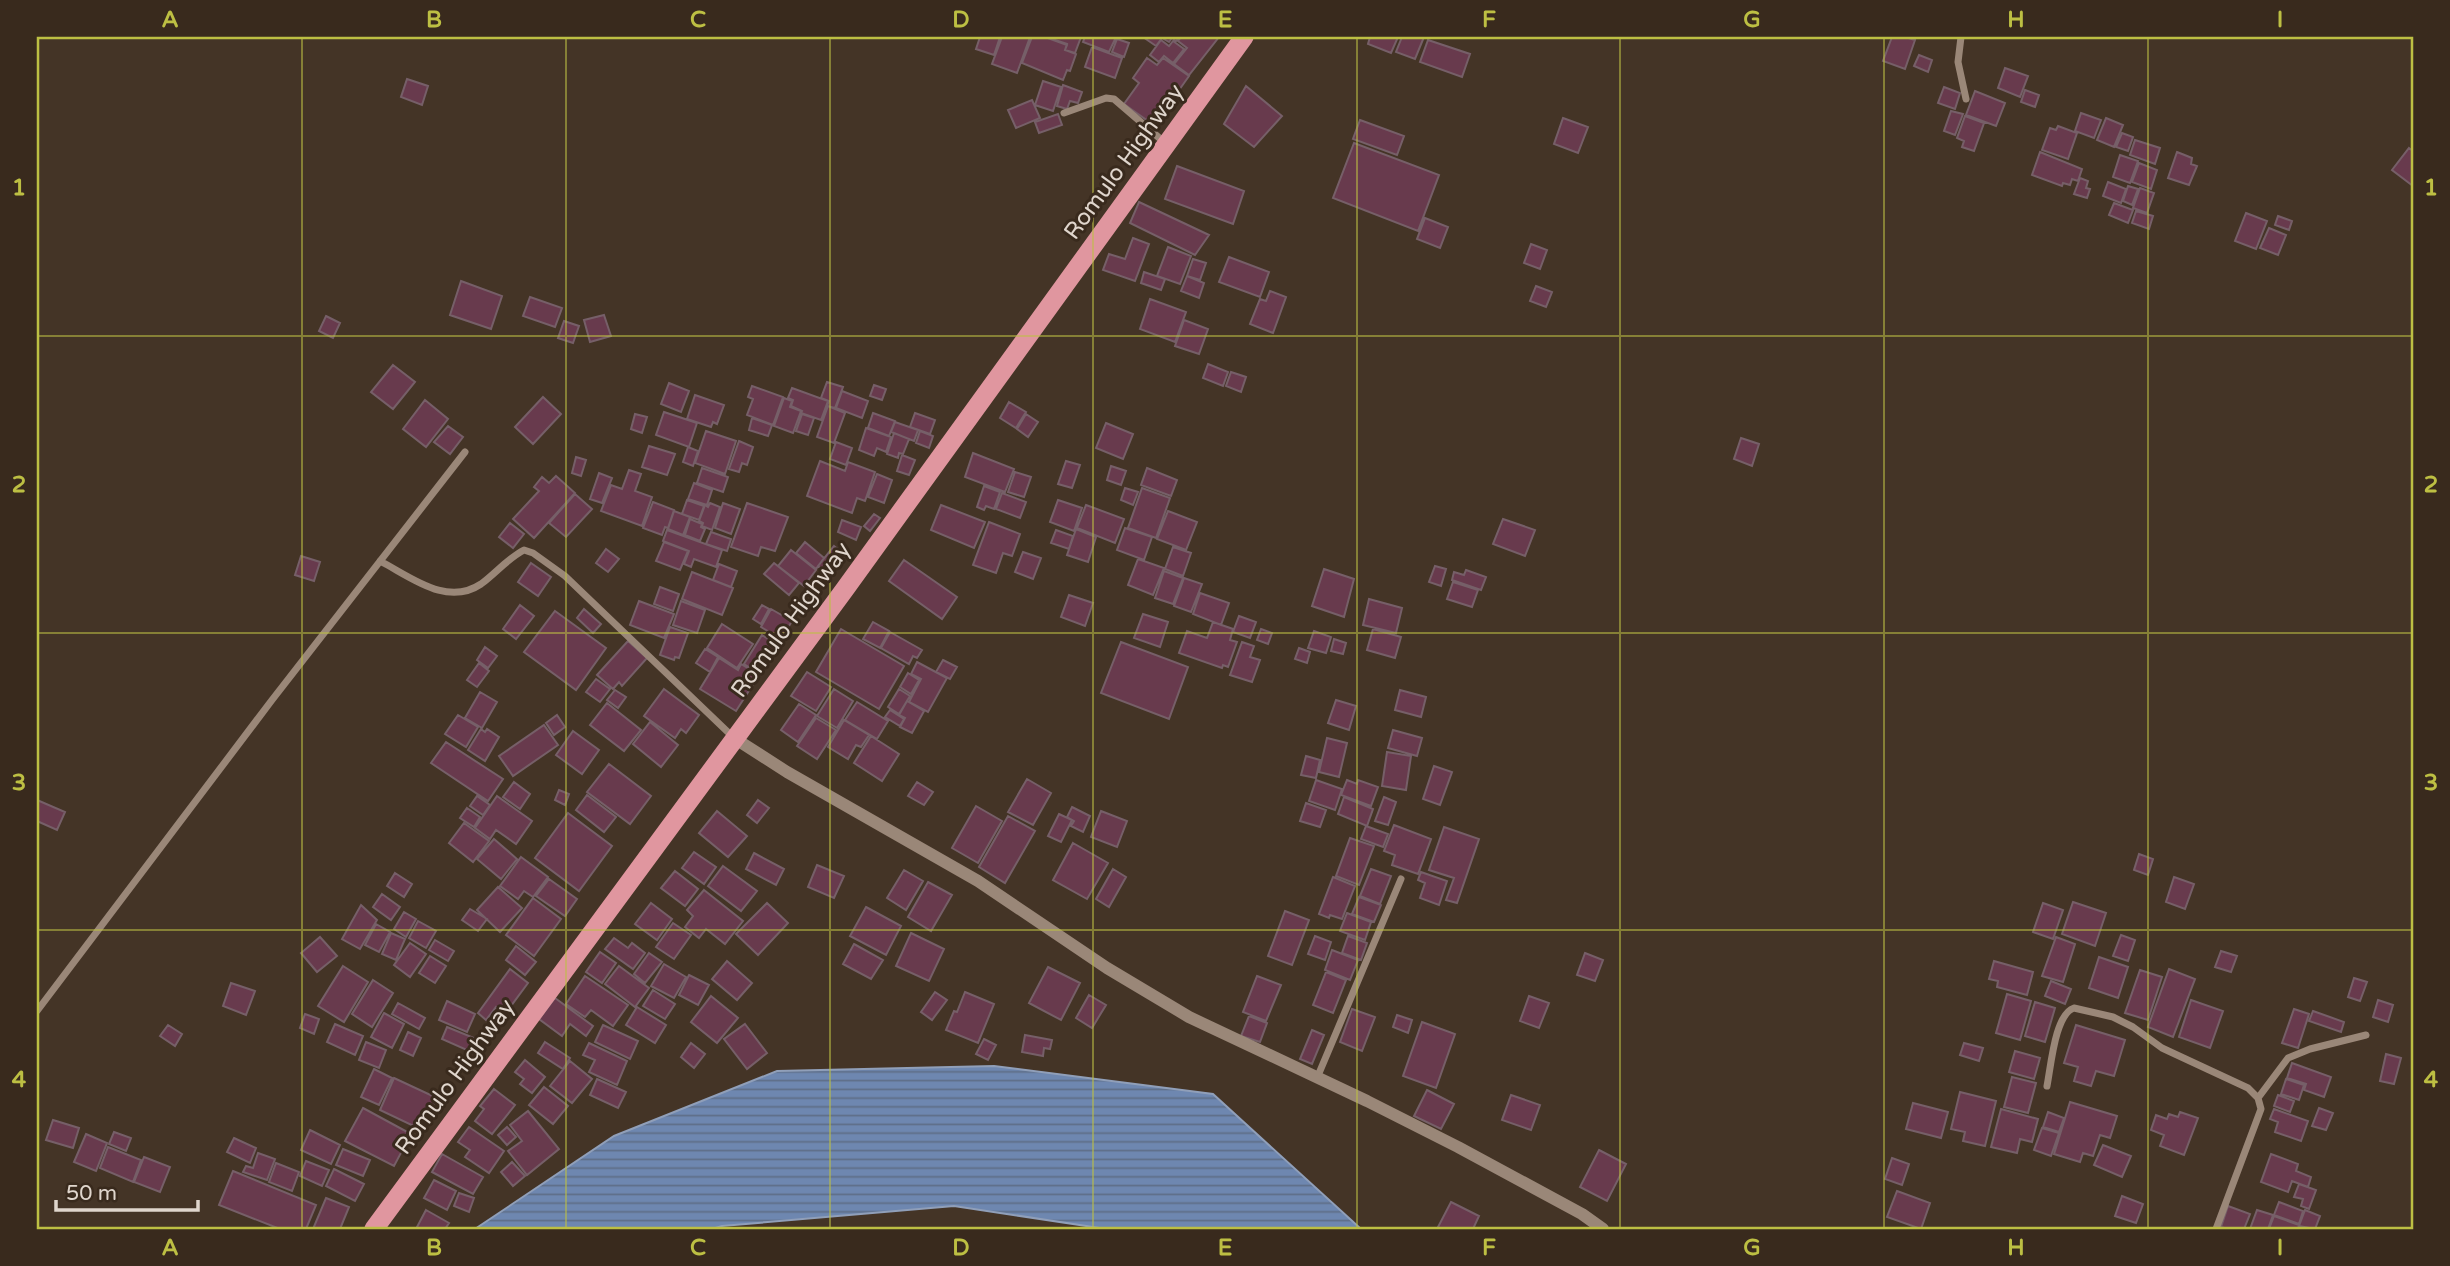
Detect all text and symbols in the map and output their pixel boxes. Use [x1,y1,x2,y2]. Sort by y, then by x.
text: A [161,6,179,34]
text: B [426,6,442,34]
text: C [690,6,706,34]
text: D [952,6,970,34]
text: E [1218,6,1232,34]
text: F [1482,6,1496,34]
text: G [1743,6,1761,34]
text: H [2007,6,2025,34]
text: I [2277,6,2283,34]
street label: Romulo Highway [1058,79,1190,245]
text: 1 [12,174,26,202]
text: 1 [2424,174,2438,202]
text: 2 [12,471,26,499]
text: 2 [2424,471,2438,499]
street label: Romulo Highway [725,537,857,703]
text: 3 [12,769,26,797]
text: 3 [2424,769,2438,797]
street label: Romulo Highway [389,994,521,1160]
text: 4 [12,1066,27,1094]
text: 4 [2424,1066,2439,1094]
scale bar [56,1168,198,1212]
text: 50 m [66,1181,117,1206]
text: A [161,1234,179,1262]
text: B [426,1234,442,1262]
text: C [690,1234,706,1262]
text: D [952,1234,970,1262]
text: E [1218,1234,1232,1262]
text: F [1482,1234,1496,1262]
text: G [1743,1234,1761,1262]
text: H [2007,1234,2025,1262]
text: I [2277,1234,2283,1262]

